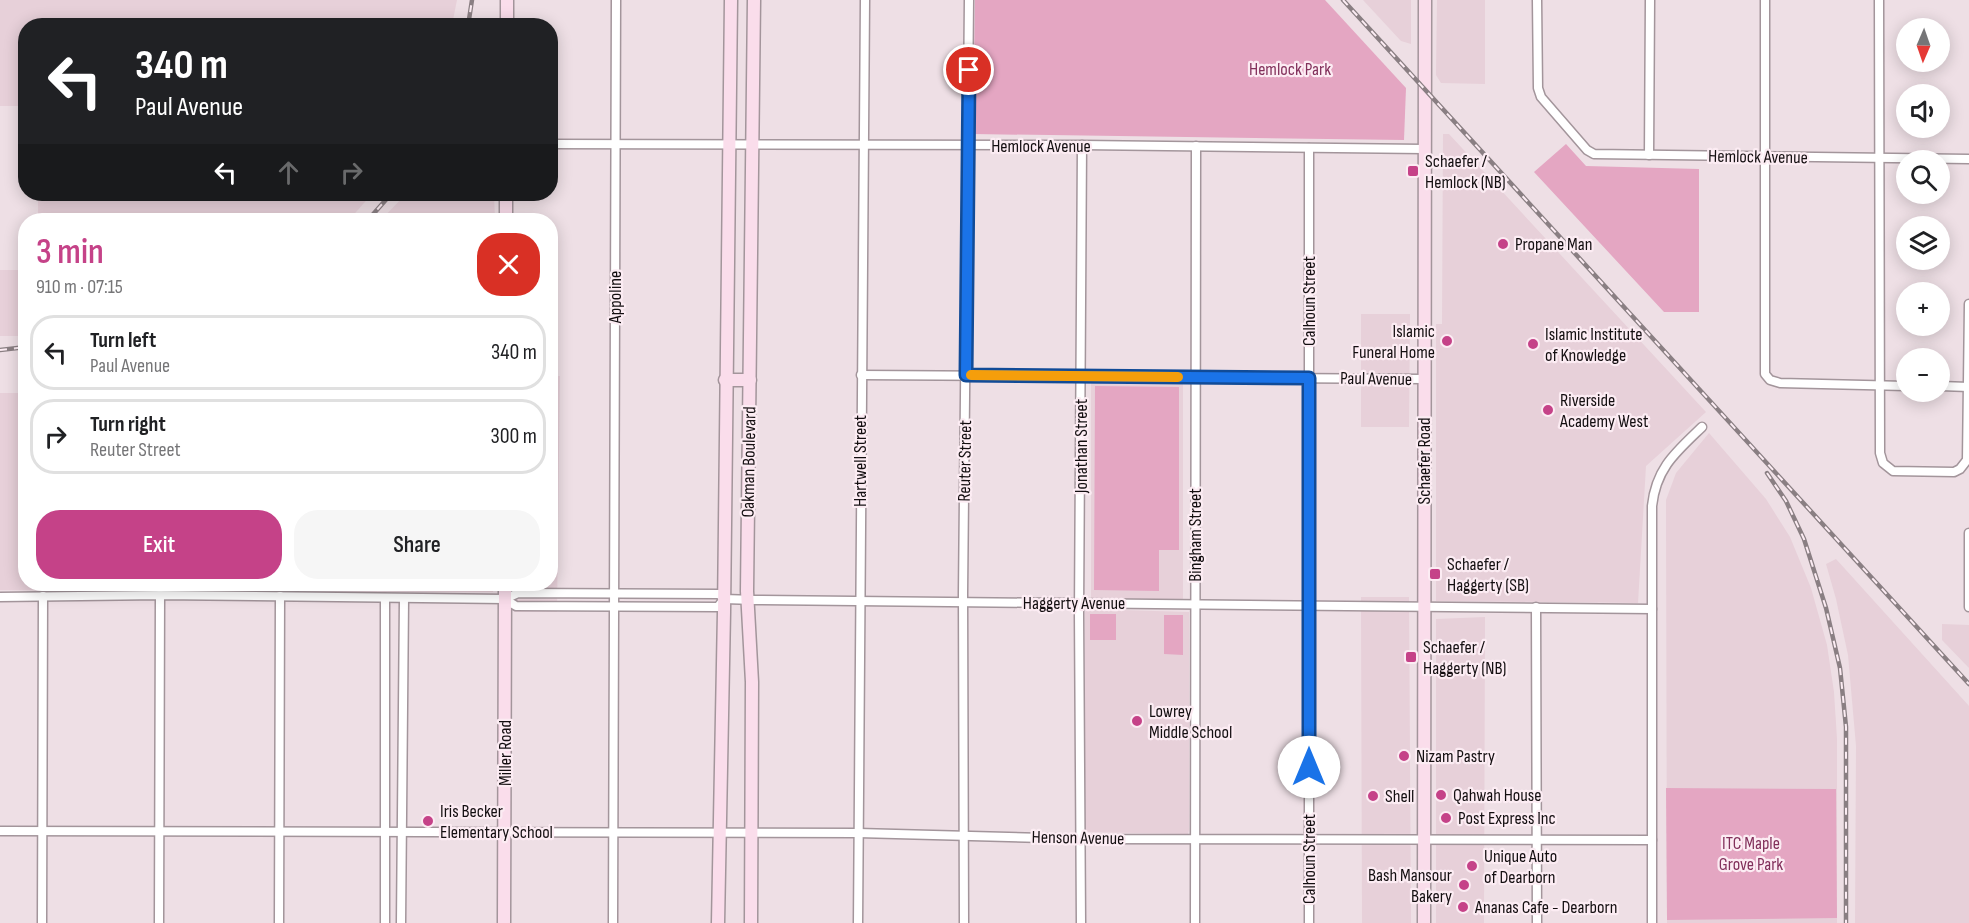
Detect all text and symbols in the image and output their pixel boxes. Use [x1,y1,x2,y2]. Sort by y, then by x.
north arrow [1896,18,1950,72]
map controls [1896,18,1950,402]
text: 340 m [135,40,228,91]
icon: left [36,42,114,120]
pin [943,44,994,95]
icon: arrive [952,53,985,86]
park label: Hemlock Park [1249,59,1331,80]
button: sound [1896,84,1950,138]
text: Paul Avenue [135,91,243,123]
street label: Hemlock Avenue [991,136,1091,157]
street label: Hemlock Avenue [1708,146,1808,168]
button: search [1896,150,1950,204]
place label: Schaefer / Hemlock (NB) [1425,151,1506,193]
icon: left [209,156,242,189]
icon: ahead [272,156,305,189]
icon: right [335,156,368,189]
marker: Schaefer / Hemlock (NB) [1406,164,1420,178]
button: layers [1896,216,1950,270]
text: 3 min [36,231,104,274]
button: close [477,233,540,296]
place label: Propane Man [1515,234,1592,255]
marker: Propane Man [1496,237,1510,251]
street label: Calhoun Street [1299,256,1320,346]
street label: Appoline [605,271,626,324]
text: 910 m · 07:15 [36,275,123,299]
button: + [1896,282,1950,336]
place label: Islamic Funeral Home [1352,321,1435,363]
place label: Islamic Institute of Knowledge [1545,324,1643,366]
text: Turn left [90,327,156,354]
marker: Islamic Funeral Home [1440,334,1454,348]
icon: left [39,336,72,369]
marker: Islamic Institute of Knowledge [1526,337,1540,351]
text: 340 m [491,339,537,366]
button: − [1896,348,1950,402]
text: Paul Avenue [90,354,170,378]
street label: Paul Avenue [1340,368,1412,390]
place label: Riverside Academy West [1559,390,1649,432]
street label: Jonathan Street [1071,398,1092,494]
marker: Riverside Academy West [1541,403,1555,417]
street label: Oakman Boulevard [738,406,760,518]
text: Turn right [90,411,166,438]
street label: Hartwell Street [850,415,871,507]
street label: Schaefer Road [1414,418,1435,504]
icon: right [39,420,72,453]
street label: Reuter Street [954,420,976,502]
text: 300 m [491,423,537,450]
text: Reuter Street [90,438,181,462]
street label: Bingham Street [1185,488,1206,582]
button: Exit [36,510,282,579]
button: Share [294,510,540,579]
place label: Schaefer / Haggerty (SB) [1447,554,1529,596]
marker: Schaefer / Haggerty (SB) [1428,567,1442,581]
street label: Haggerty Avenue [1023,593,1125,614]
place label: Schaefer / Haggerty (NB) [1423,637,1506,679]
marker: Schaefer / Haggerty (NB) [1404,650,1418,664]
place label: Lowrey Middle School [1149,701,1232,743]
marker: Lowrey Middle School [1130,714,1144,728]
street label: Miller Road [495,720,516,786]
position arrow [1277,735,1341,799]
place label: Nizam Pastry [1416,746,1495,767]
marker: Nizam Pastry [1397,749,1411,763]
place label: Qahwah House [1453,785,1542,806]
place label: Shell [1385,786,1414,807]
marker: Qahwah House [1434,788,1448,802]
marker: Shell [1366,789,1380,803]
place label: Iris Becker Elementary School [440,801,553,843]
place label: Post Express Inc [1458,808,1556,829]
marker: Post Express Inc [1439,811,1453,825]
marker: Iris Becker Elementary School [421,814,435,828]
street label: Calhoun Street [1299,814,1320,904]
street label: Henson Avenue [1032,827,1124,849]
park label: ITC Maple Grove Park [1719,833,1783,875]
place label: Unique Auto of Dearborn [1484,846,1557,888]
marker: Unique Auto of Dearborn [1465,859,1479,873]
place label: Bash Mansour Bakery [1368,865,1452,907]
marker: Bash Mansour Bakery [1457,878,1471,892]
place label: Ananas Cafe - Dearborn [1474,897,1617,918]
marker: Ananas Cafe - Dearborn [1456,900,1470,914]

